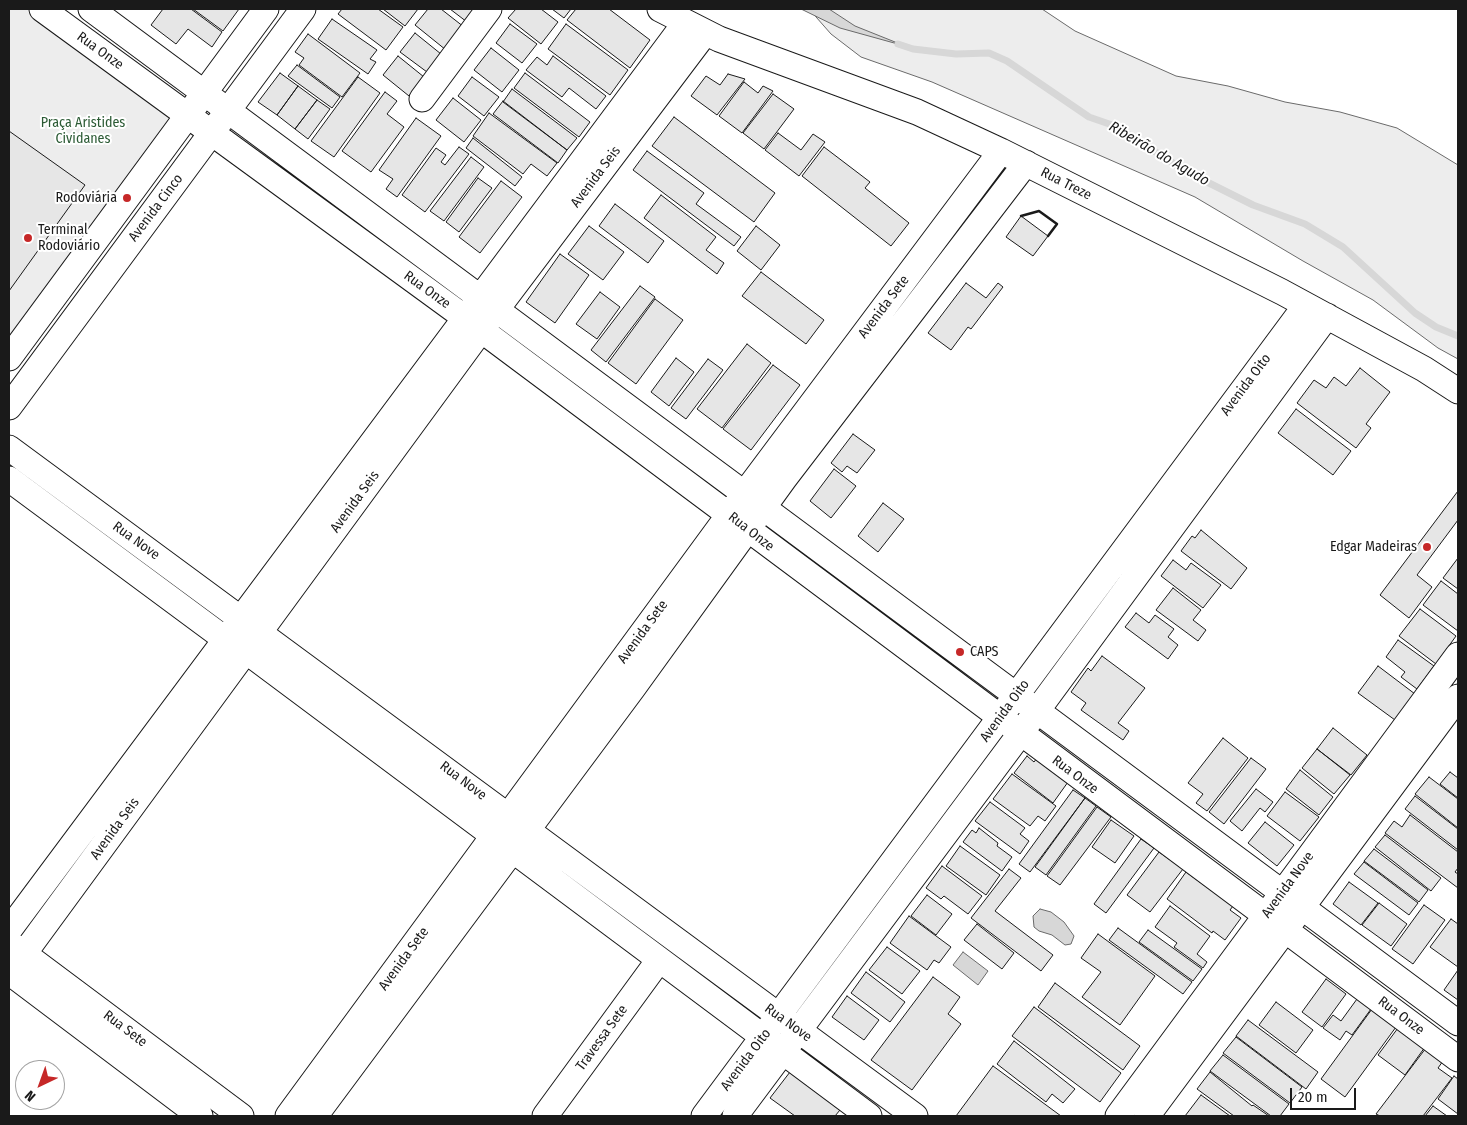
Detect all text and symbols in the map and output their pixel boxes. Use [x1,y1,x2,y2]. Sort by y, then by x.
street label: Rua Onze [73,28,127,74]
park label: Praça Aristides Cividanes [41,115,125,148]
water label: Ribeirão do Agudo [1106,118,1212,190]
street label: Avenida Seis [568,143,624,211]
street label: Rua Treze [1038,164,1094,204]
street label: Avenida Cinco [125,171,187,245]
place label: Rodoviária [56,190,117,206]
marker: Rodoviária [121,192,133,204]
place label: Terminal Rodoviário [38,222,100,254]
marker: Terminal Rodoviário [22,232,34,244]
street label: Rua Onze [400,267,454,313]
street label: Avenida Sete [855,272,913,342]
street label: Avenida Oito [1217,351,1275,419]
street label: Avenida Seis [327,468,383,536]
street label: Rua Onze [725,509,777,555]
street label: Rua Nove [109,518,163,564]
place label: Edgar Madeiras [1330,539,1417,555]
marker: Edgar Madeiras [1421,541,1433,553]
street label: Avenida Sete [614,597,672,667]
place label: CAPS [970,644,998,660]
marker: CAPS [954,646,966,658]
street label: Avenida Oito [977,677,1033,745]
street label: Rua Onze [1049,752,1101,798]
street label: Rua Nove [436,758,490,804]
street label: Avenida Seis [87,795,143,863]
street label: Avenida Nove [1258,849,1318,921]
street label: Avenida Sete [375,924,433,994]
street label: Rua Onze [1375,993,1427,1039]
street label: Rua Nove [761,1000,815,1046]
street label: Travessa Sete [572,1002,632,1074]
street label: Rua Sete [100,1007,150,1051]
street label: Avenida Oito [717,1026,775,1094]
north arrow [15,1060,65,1110]
scale bar [1292,1078,1358,1110]
text: N [21,1087,39,1105]
text: 20 m [1298,1088,1328,1106]

